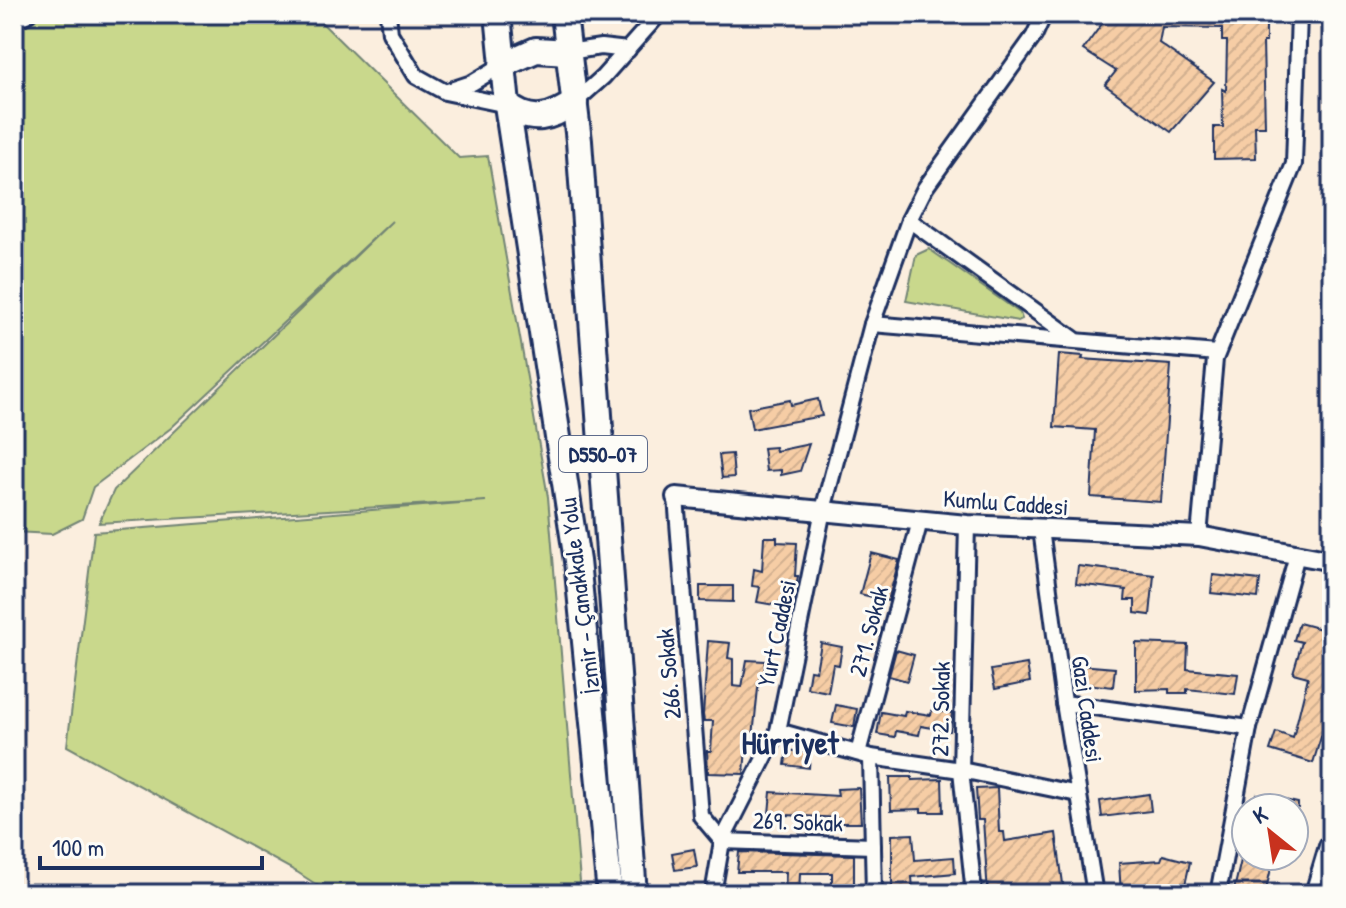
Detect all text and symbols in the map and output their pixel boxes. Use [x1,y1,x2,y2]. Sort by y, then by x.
road number: D550-07 [559,436,647,472]
street label: Kumlu Caddesi [942,482,1070,522]
street label: İzmir - Çanakkale Yolu [551,496,607,696]
street label: Yurt Caddesi [749,577,803,689]
street label: 271. Sokak [841,582,895,680]
street label: 266. Sokak [648,627,688,721]
street label: Gazi Caddesi [1065,654,1111,764]
street label: 272. Sokak [923,661,957,757]
district label: Hürriyet [742,721,839,765]
north arrow [1230,792,1310,872]
text: K [1248,799,1273,831]
street label: 269. Sokak [752,803,844,839]
scale bar [40,820,262,870]
text: 100 m [52,831,104,863]

